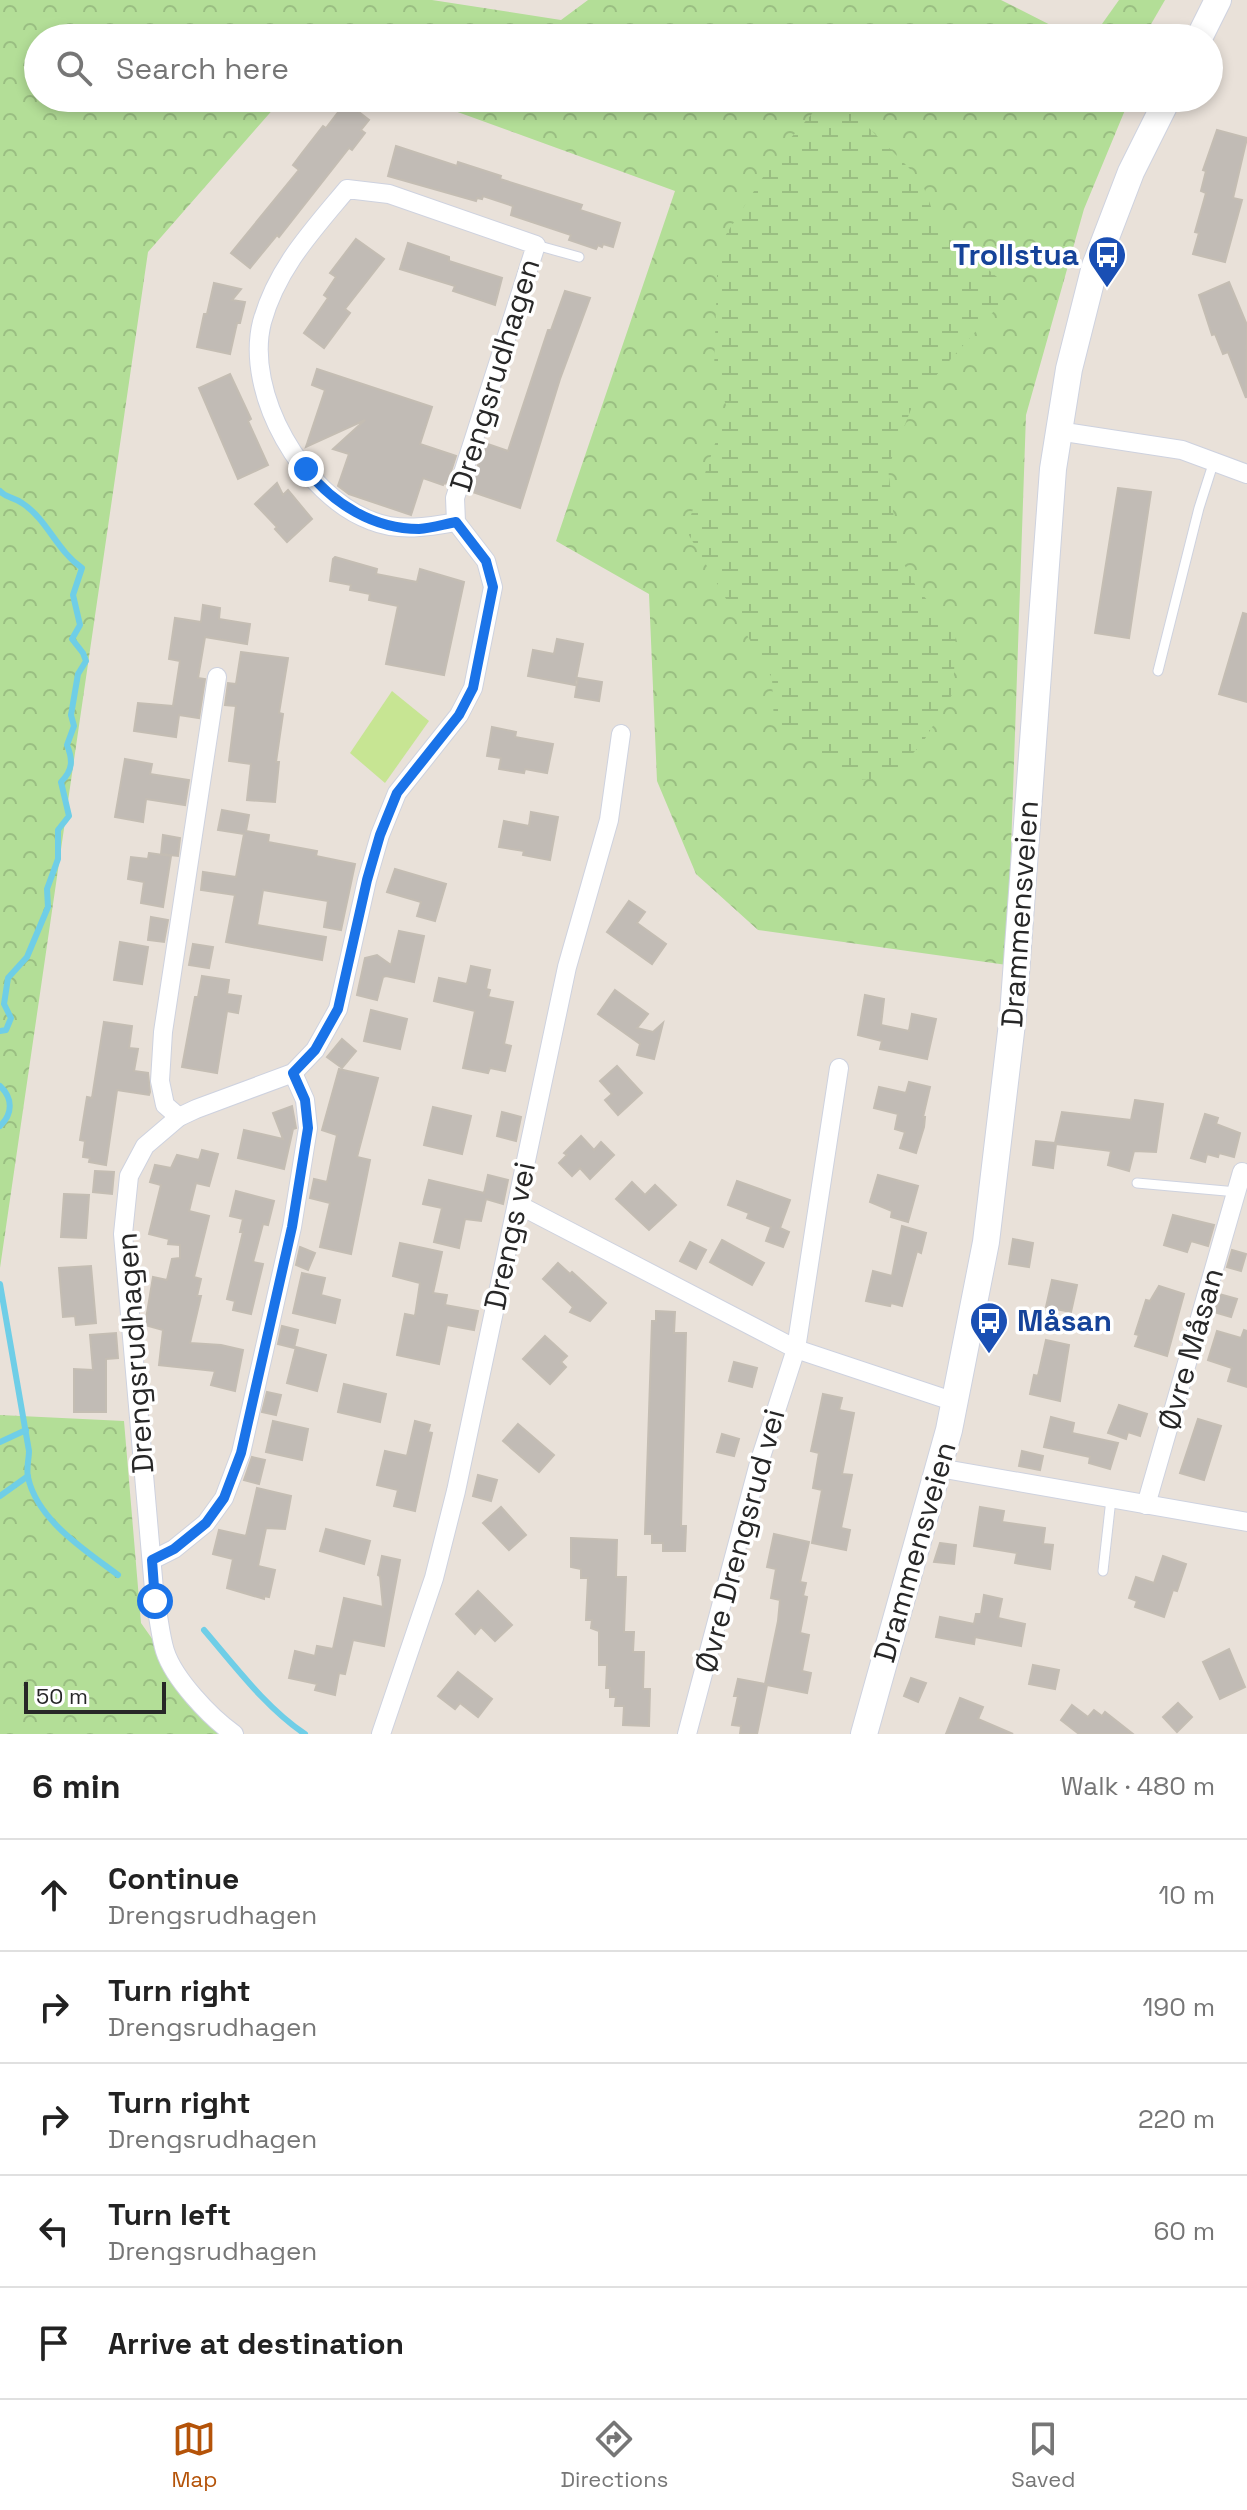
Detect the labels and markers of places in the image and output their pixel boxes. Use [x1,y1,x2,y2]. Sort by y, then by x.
bus stop icon: Trollstua [1086,234,1128,289]
place label: Trollstua [953,235,1079,274]
bus stop icon: Måsan [968,1300,1010,1355]
place label: Måsan [1017,1301,1112,1340]

